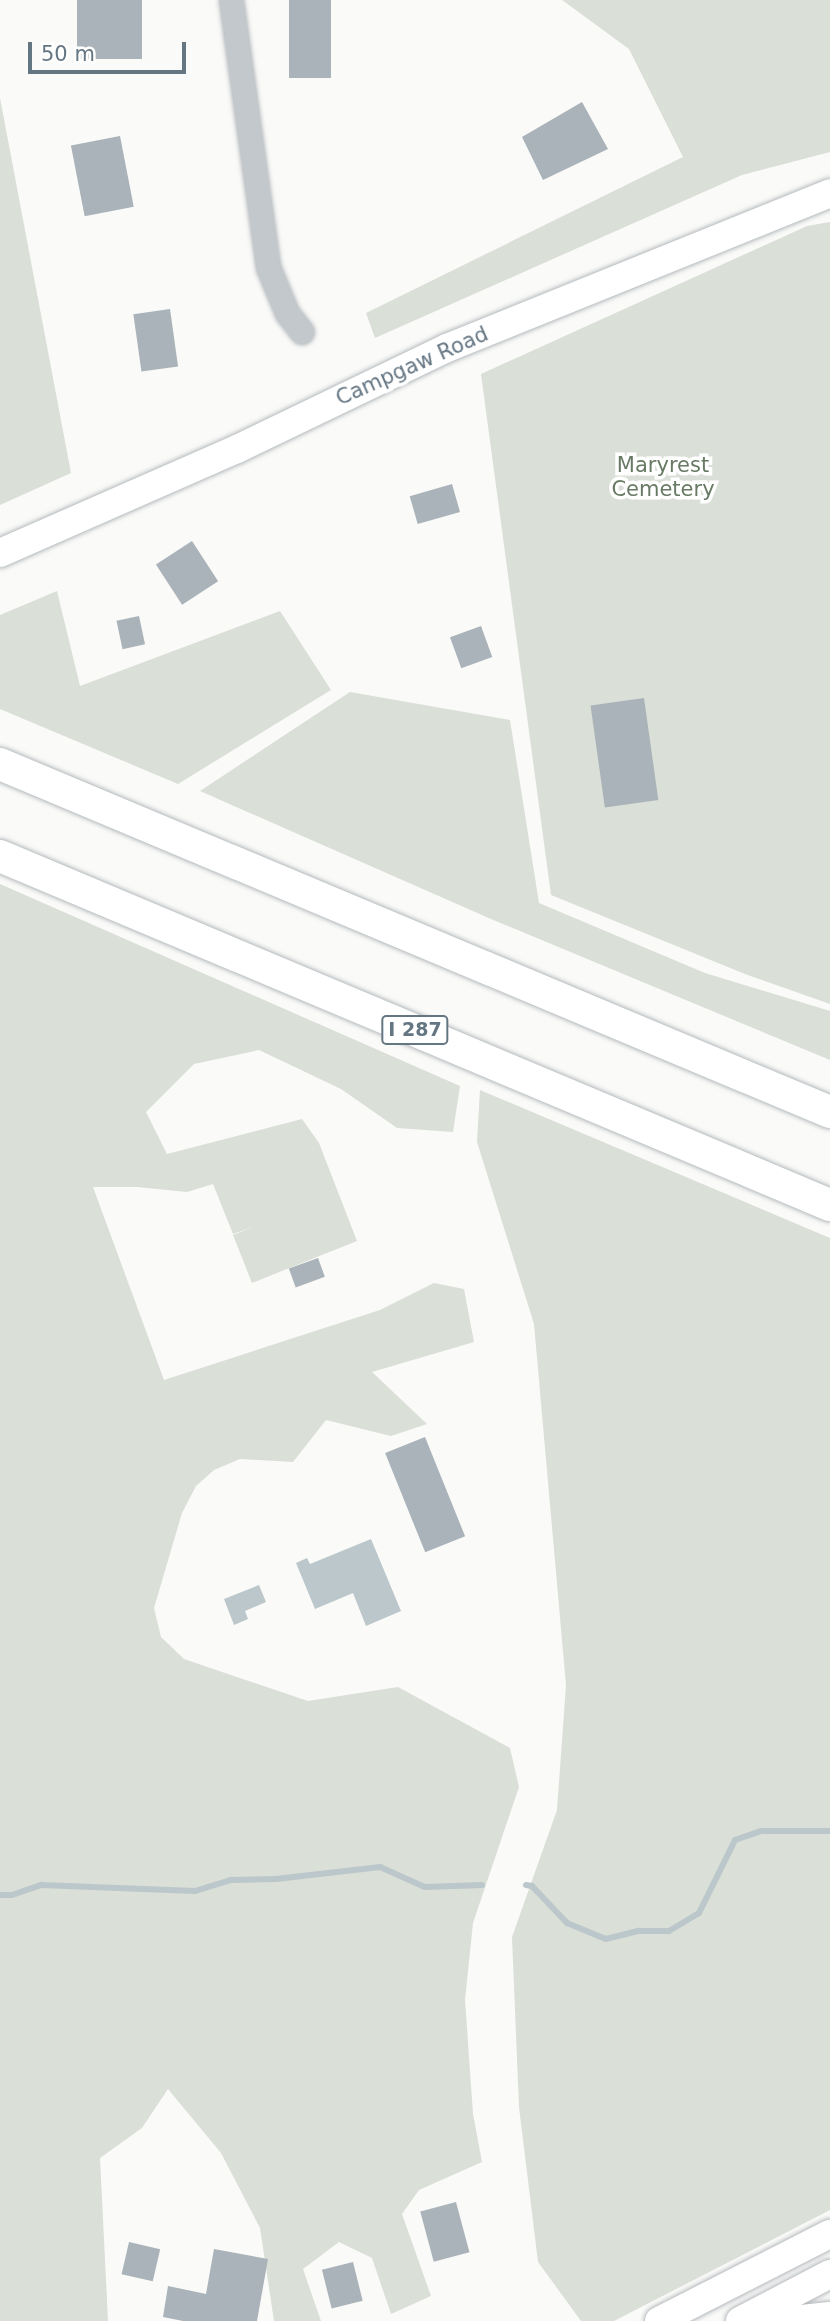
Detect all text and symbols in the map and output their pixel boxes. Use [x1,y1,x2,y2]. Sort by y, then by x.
scale bar [32,28,189,72]
text: 50 m [41,42,95,66]
street label: Campgaw Road [332,321,492,411]
park label: Maryrest Cemetery [611,452,715,502]
road number: I 287 [380,1014,450,1046]

